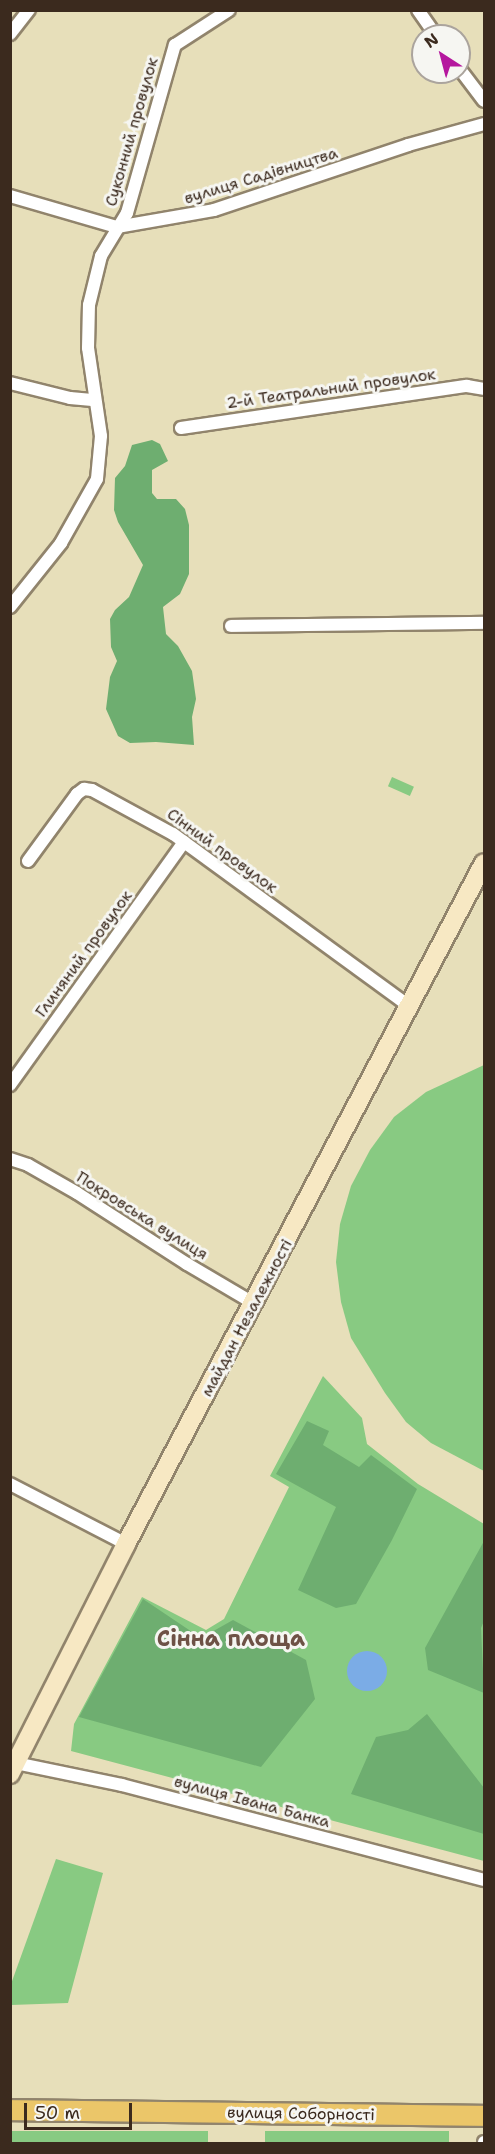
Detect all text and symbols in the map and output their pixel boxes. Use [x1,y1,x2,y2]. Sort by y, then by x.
north arrow [411,24,471,84]
text: N [420,28,443,53]
street label: Суконний провулок [102,55,162,209]
street label: вулиця Садівництва [182,144,340,208]
street label: 2-й Театральний провулок [225,365,437,413]
street label: Сінний провулок [163,805,281,897]
street label: Глиняний провулок [32,887,136,1021]
street label: Покровська вулиця [73,1168,211,1264]
street label: майдан Незалежності [197,1236,297,1400]
district label: Сінна площа [157,1626,305,1652]
street label: вулиця Івана Банка [172,1772,332,1832]
scale bar [27,2091,135,2129]
text: 50 m [35,2101,80,2125]
street label: вулиця Соборності [227,2103,375,2125]

